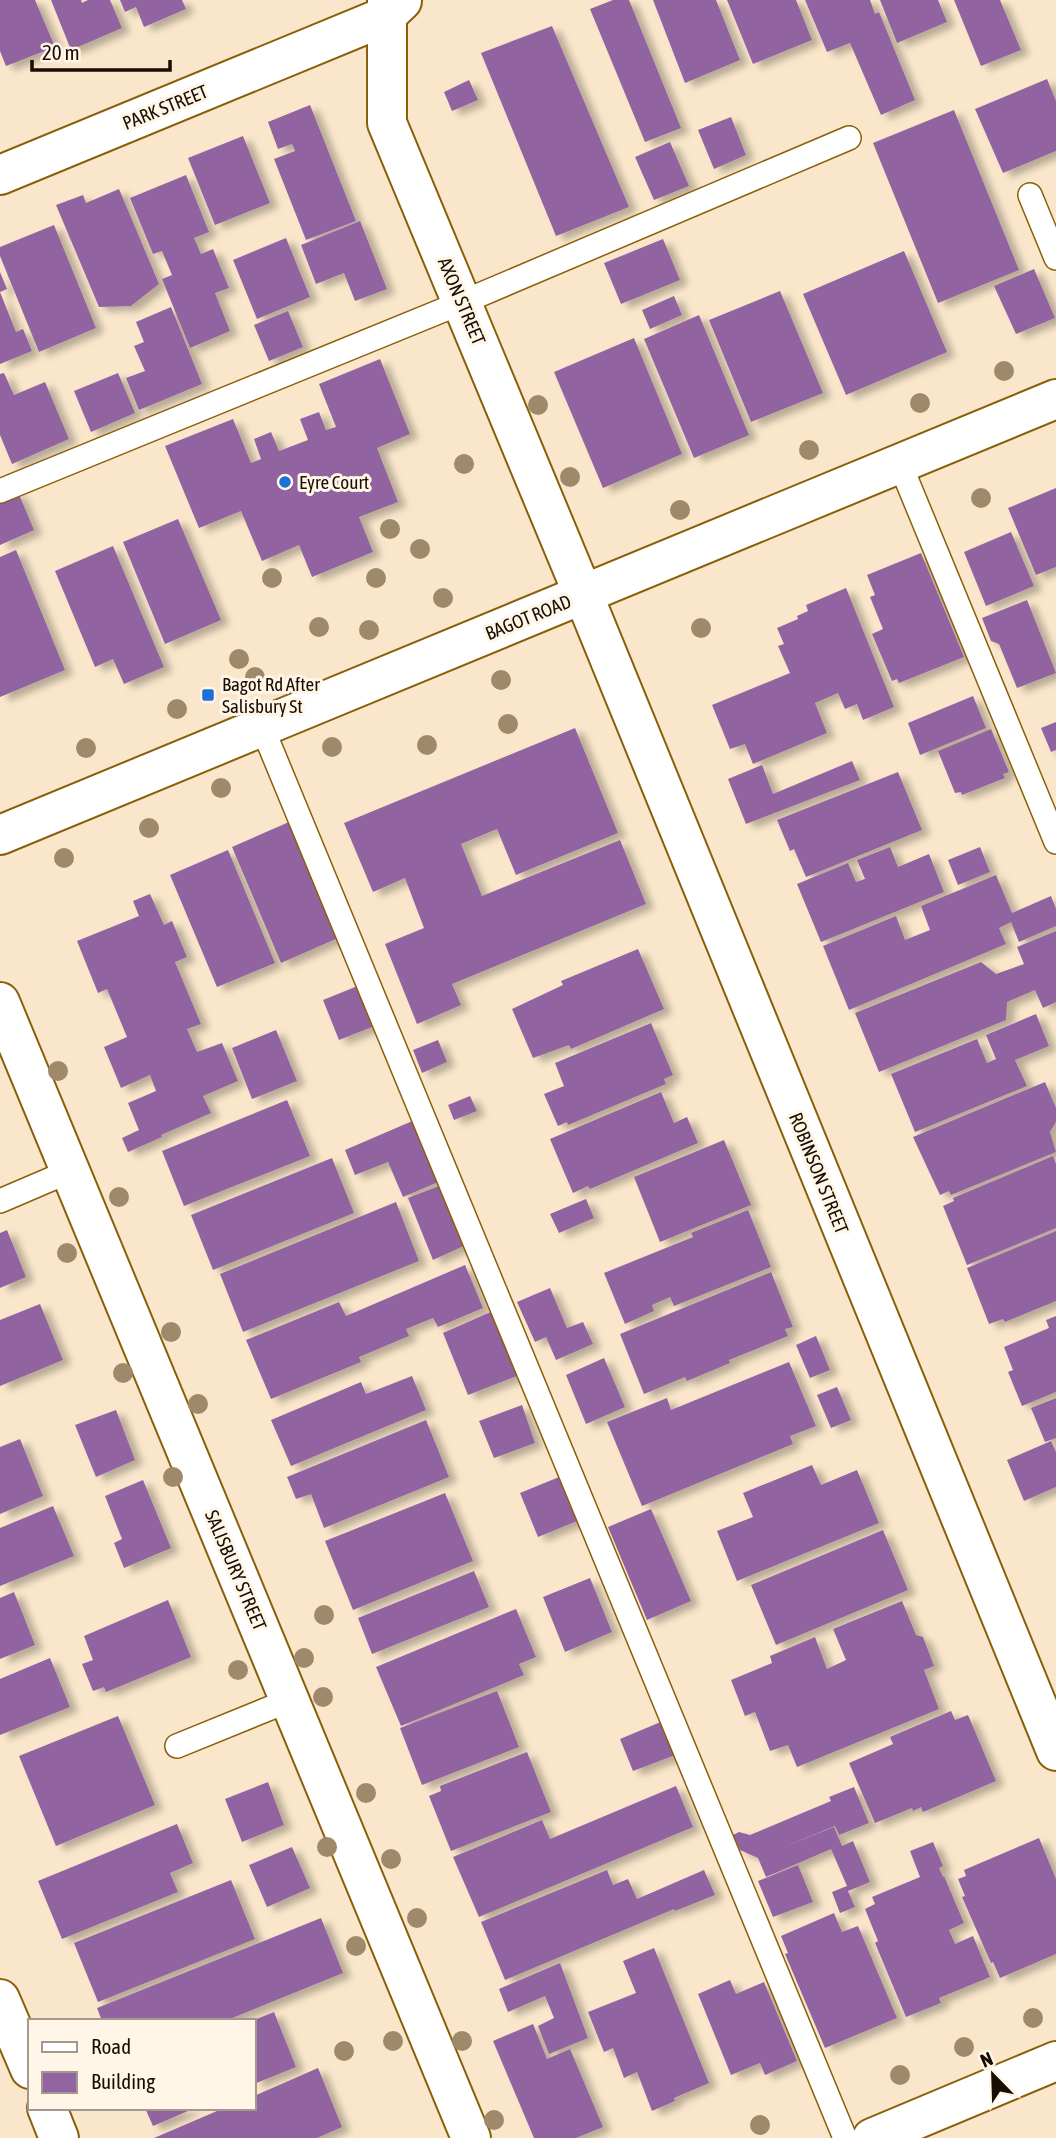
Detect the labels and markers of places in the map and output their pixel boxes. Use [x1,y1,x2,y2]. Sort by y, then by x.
place label: Eyre Court [299,471,369,493]
marker: Eyre Court [277,474,293,490]
place label: Bagot Rd After Salisbury St [222,673,320,717]
marker: Bagot Rd After Salisbury St [200,687,216,703]

